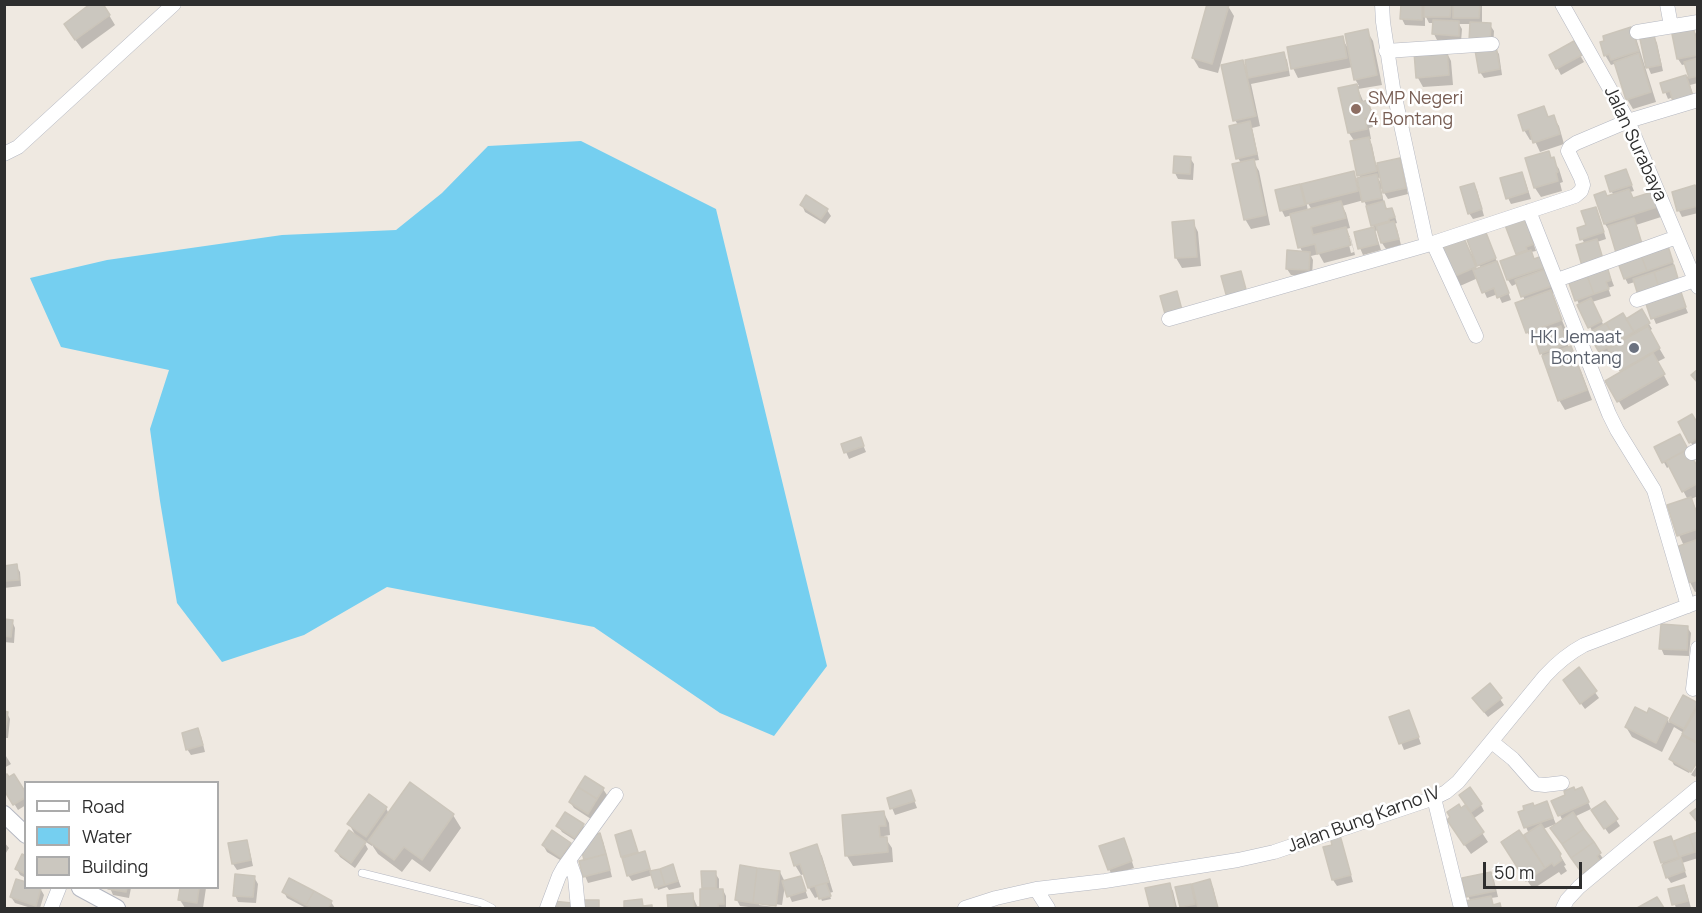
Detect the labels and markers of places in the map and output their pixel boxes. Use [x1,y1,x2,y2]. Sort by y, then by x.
place label: SMP Negeri 4 Bontang [1368,88,1463,130]
marker: SMP Negeri 4 Bontang [1349,102,1363,116]
place label: HKI Jemaat Bontang [1530,327,1622,370]
marker: HKI Jemaat Bontang [1627,341,1641,355]

